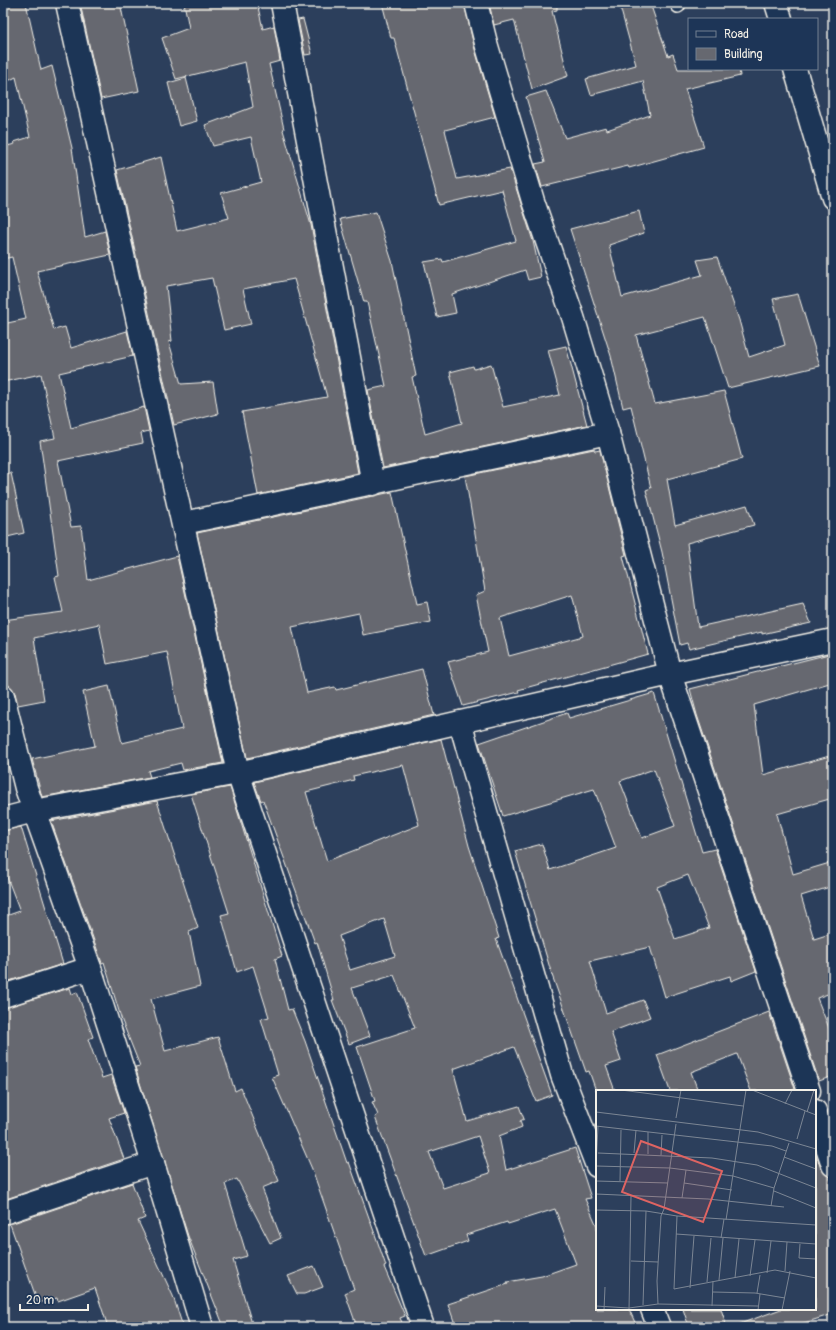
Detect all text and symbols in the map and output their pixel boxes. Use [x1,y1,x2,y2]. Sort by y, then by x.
legend [688,18,818,70]
text: Road [724,27,749,42]
text: Building [724,47,763,62]
inset map [596,1090,816,1310]
scale bar [20,1286,88,1312]
text: 20 m [26,1293,55,1308]

